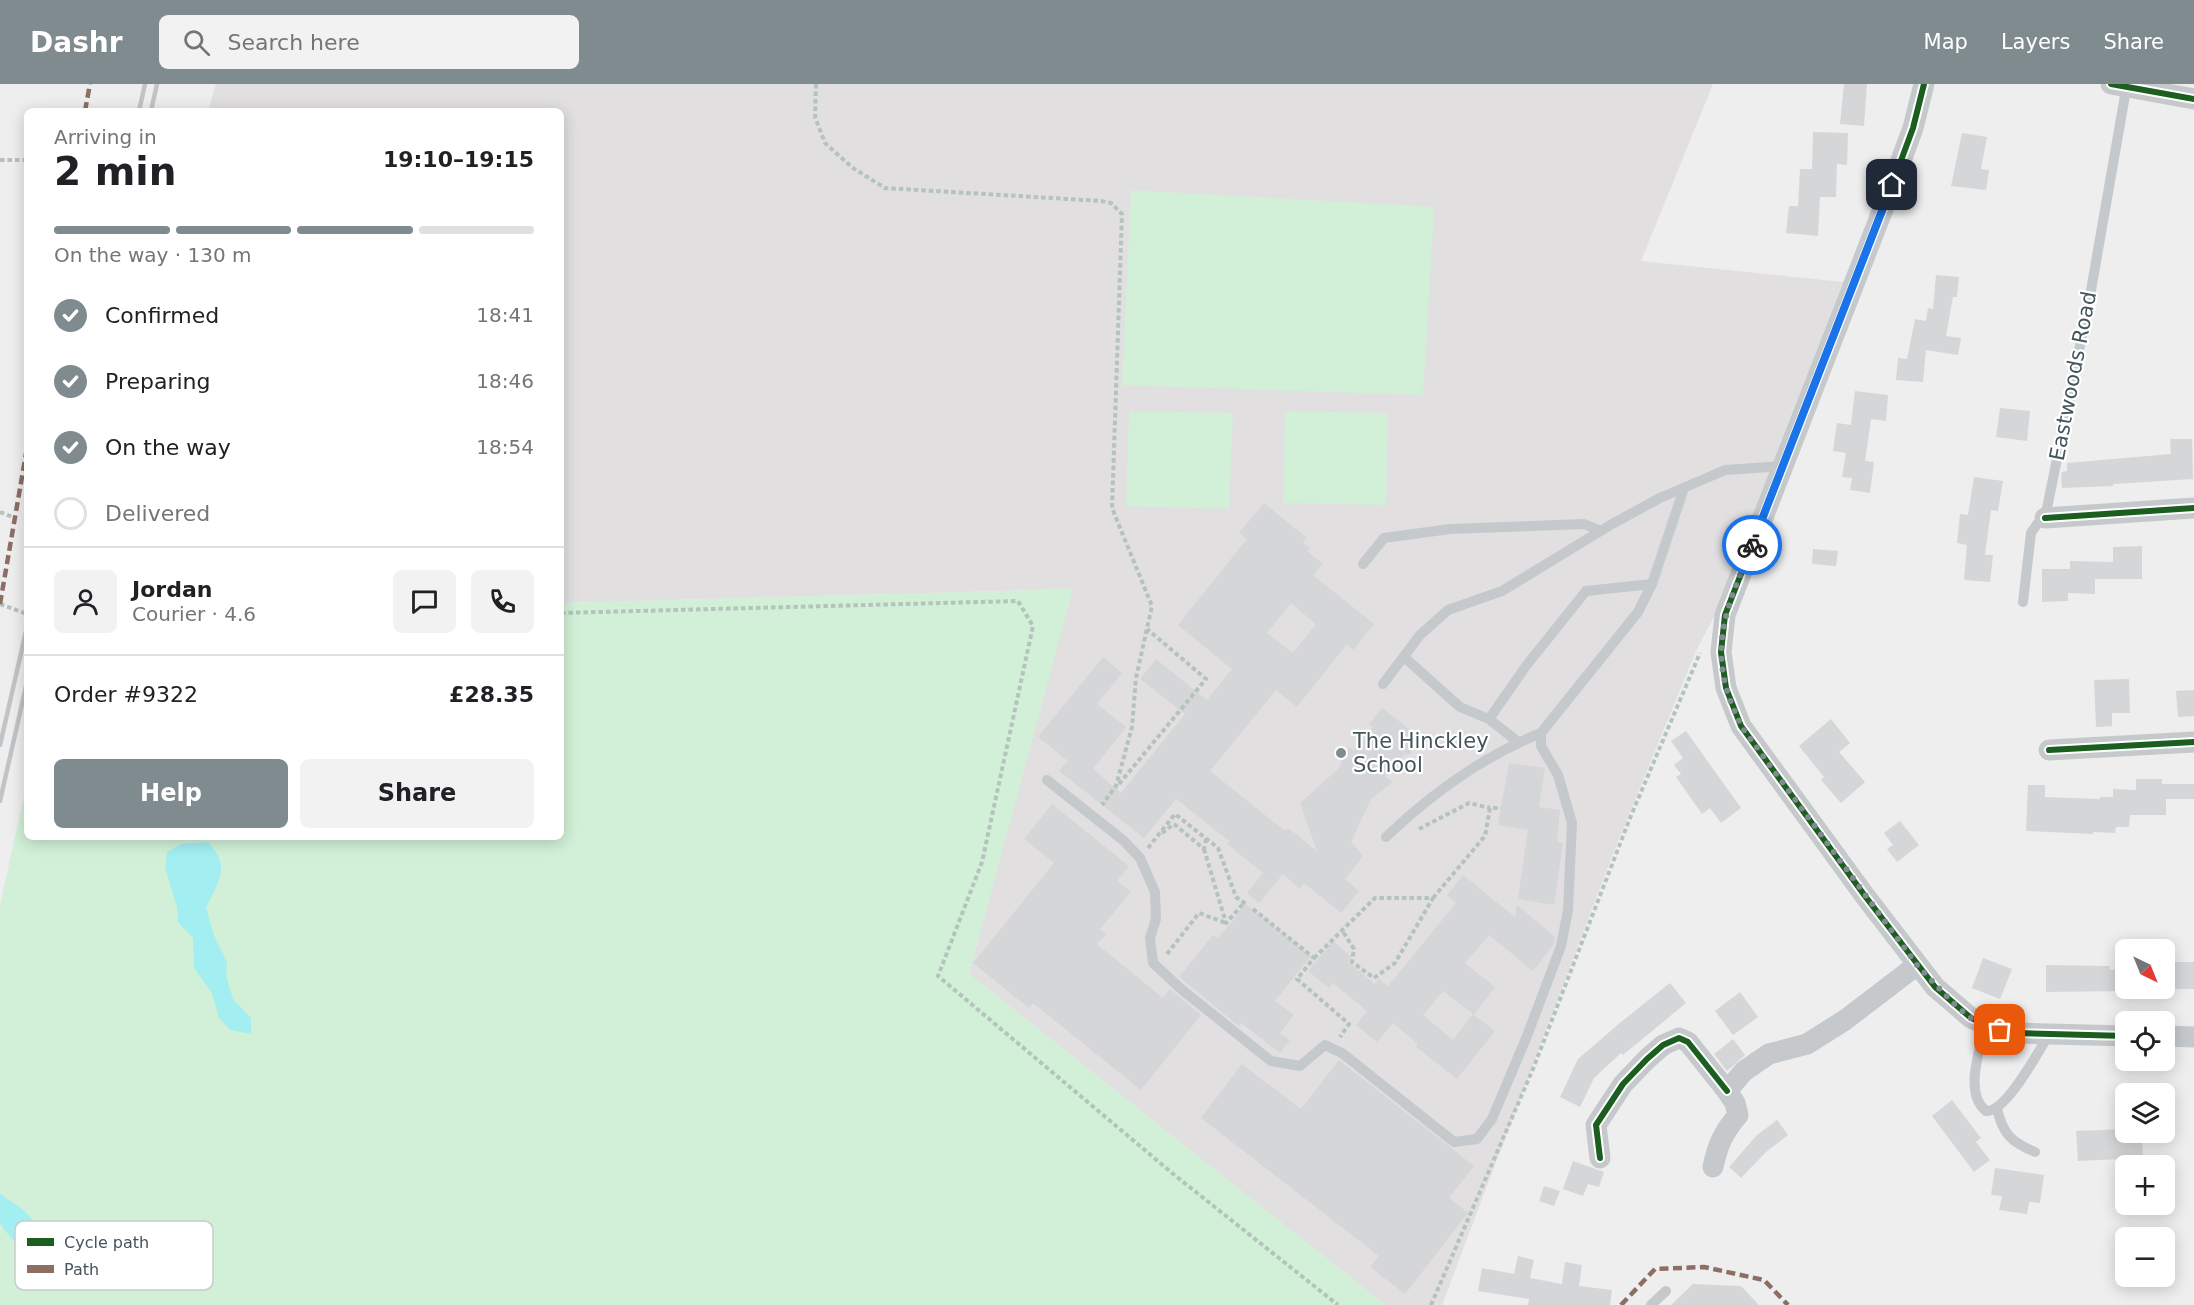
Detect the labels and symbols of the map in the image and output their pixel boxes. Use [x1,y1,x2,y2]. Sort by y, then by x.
pin [1866,159,1917,210]
street label: Eastwoods Road [2045,289,2101,463]
courier [1722,515,1782,575]
place label: The Hinckley School [1352,729,1489,777]
marker: The Hinckley School [1334,746,1348,760]
north arrow [2115,939,2175,999]
pin [1974,1004,2025,1055]
legend [15,1221,213,1290]
text: Cycle path [64,1233,149,1252]
text: Path [64,1260,99,1279]

